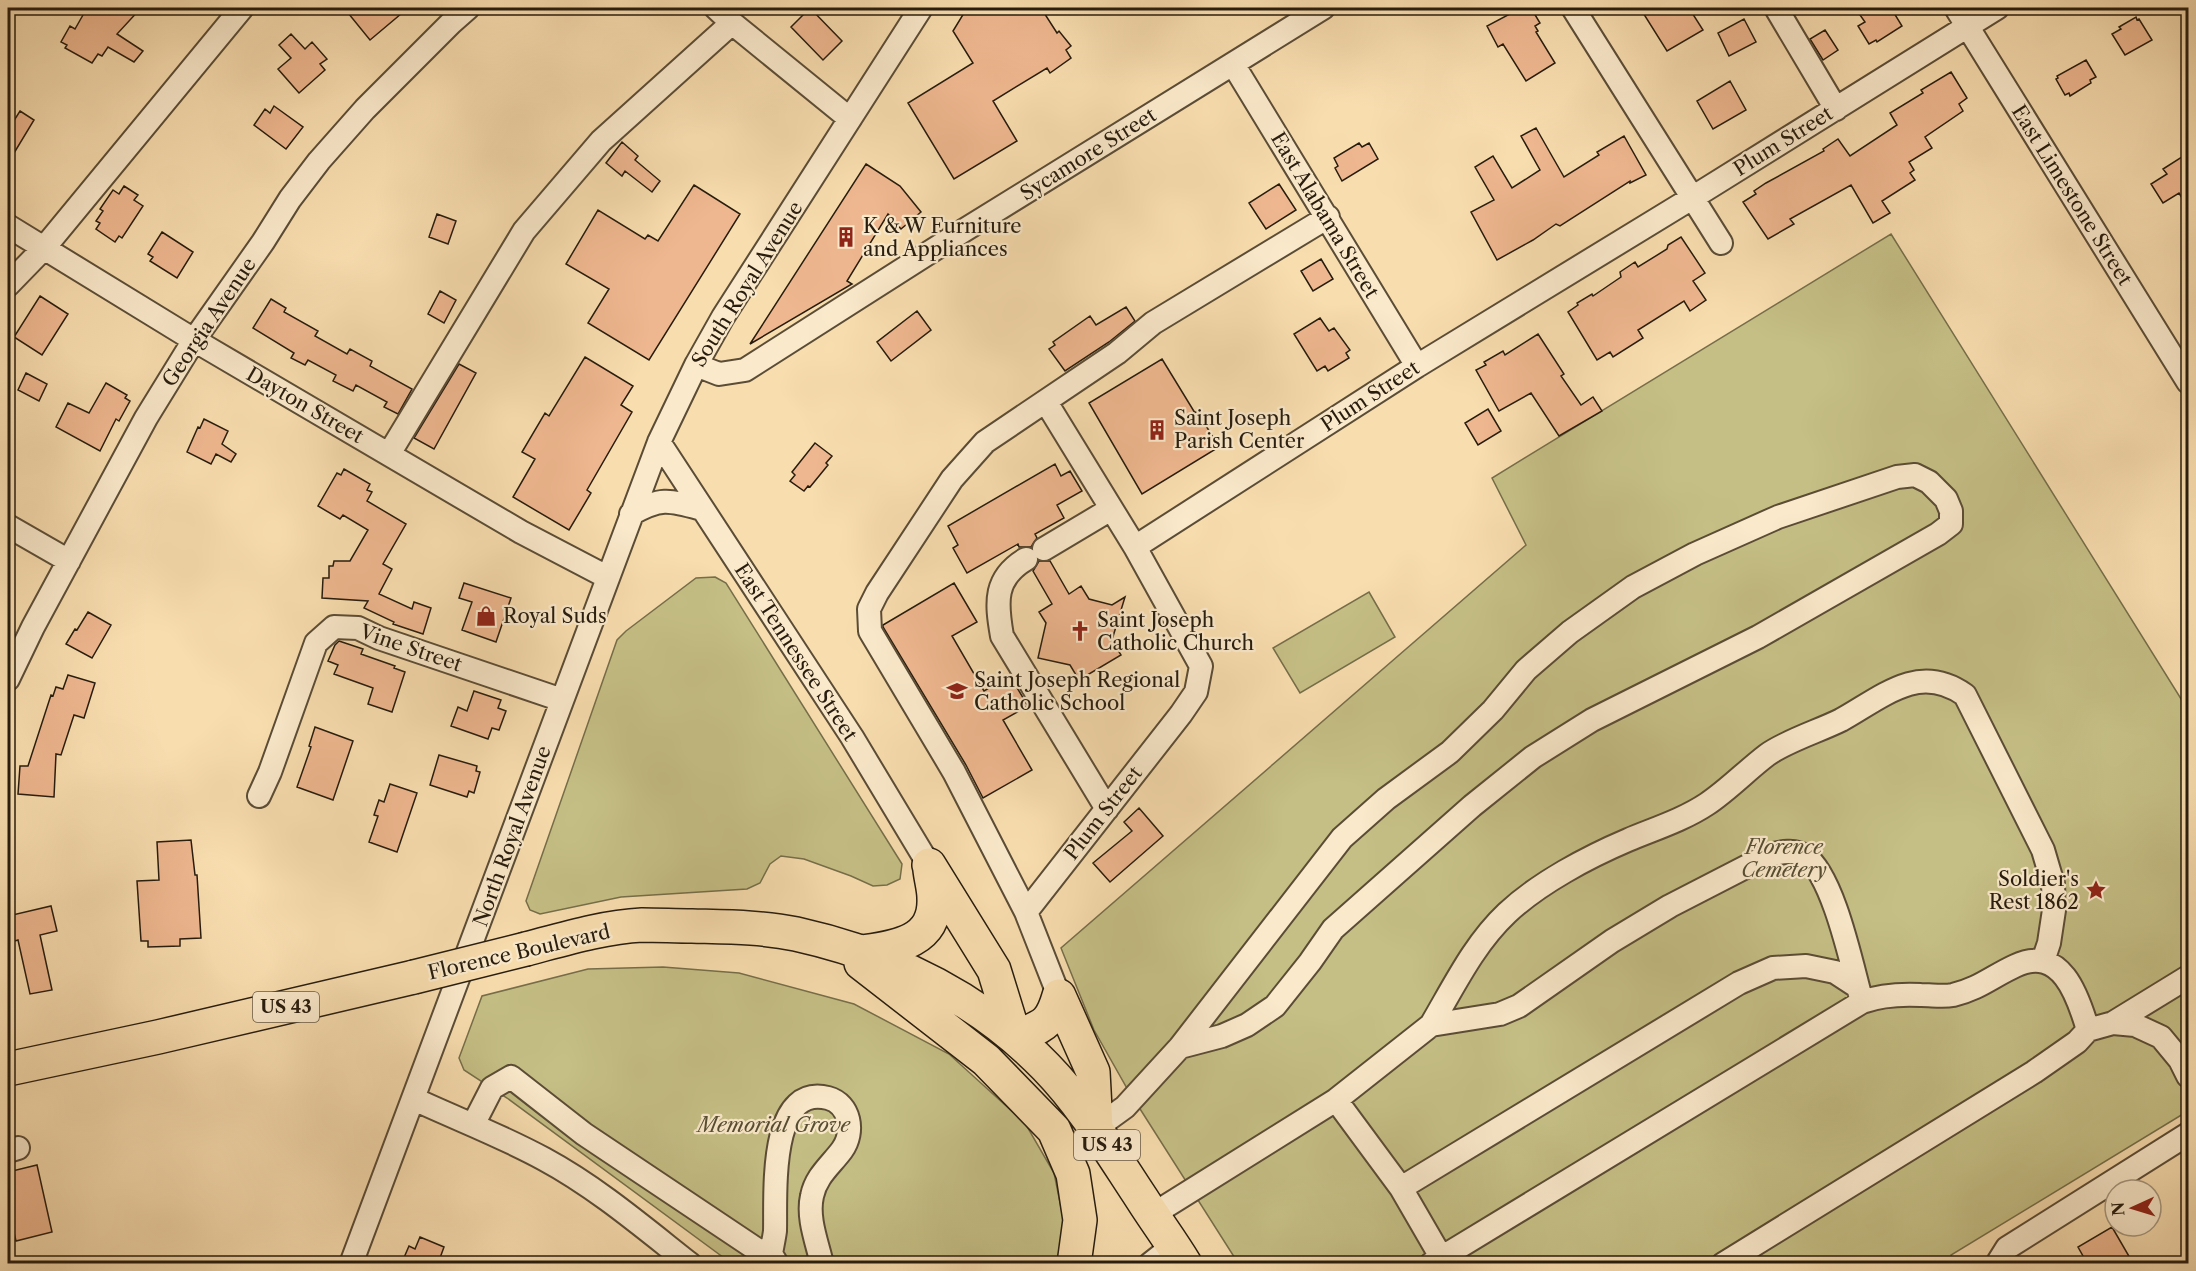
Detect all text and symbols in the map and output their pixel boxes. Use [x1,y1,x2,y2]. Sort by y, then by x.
street label: East Limestone Street [2007,100,2137,290]
street label: Plum Street [1729,101,1837,181]
street label: Sycamore Street [1016,103,1160,205]
street label: East Alabama Street [1266,128,1384,302]
street label: South Royal Avenue [686,197,808,371]
place label: K & W Furniture and Appliances [863,214,1022,261]
building icon: K & W Furniture and Appliances [834,225,858,249]
street label: Georgia Avenue [157,253,261,391]
street label: Plum Street [1316,355,1424,437]
street label: Dayton Street [242,362,368,448]
place label: Saint Joseph Parish Center [1174,406,1305,453]
building icon: Saint Joseph Parish Center [1145,418,1169,442]
street label: East Tennessee Street [730,559,862,745]
shop icon: Royal Suds [474,604,498,628]
place label: Royal Suds [503,604,607,628]
place label: Saint Joseph Catholic Church [1097,608,1255,655]
street label: Vine Street [356,619,465,677]
church icon: Saint Joseph Catholic Church [1068,619,1092,643]
place label: Saint Joseph Regional Catholic School [974,668,1180,715]
school or university icon: Saint Joseph Regional Catholic School [945,679,969,703]
street label: North Royal Avenue [468,742,556,930]
street label: Plum Street [1059,761,1147,865]
park label: Florence Cemetery [1741,835,1827,882]
place label: Soldier's Rest 1862 [1989,867,2079,914]
place icon: Soldier's Rest 1862 [2084,878,2108,902]
street label: Florence Boulevard [425,919,613,985]
road number: US 43 [253,992,319,1022]
park label: Memorial Grove [696,1113,852,1137]
road number: US 43 [1074,1130,1140,1160]
north arrow [2103,1178,2163,1238]
text: N [2108,1201,2128,1217]

